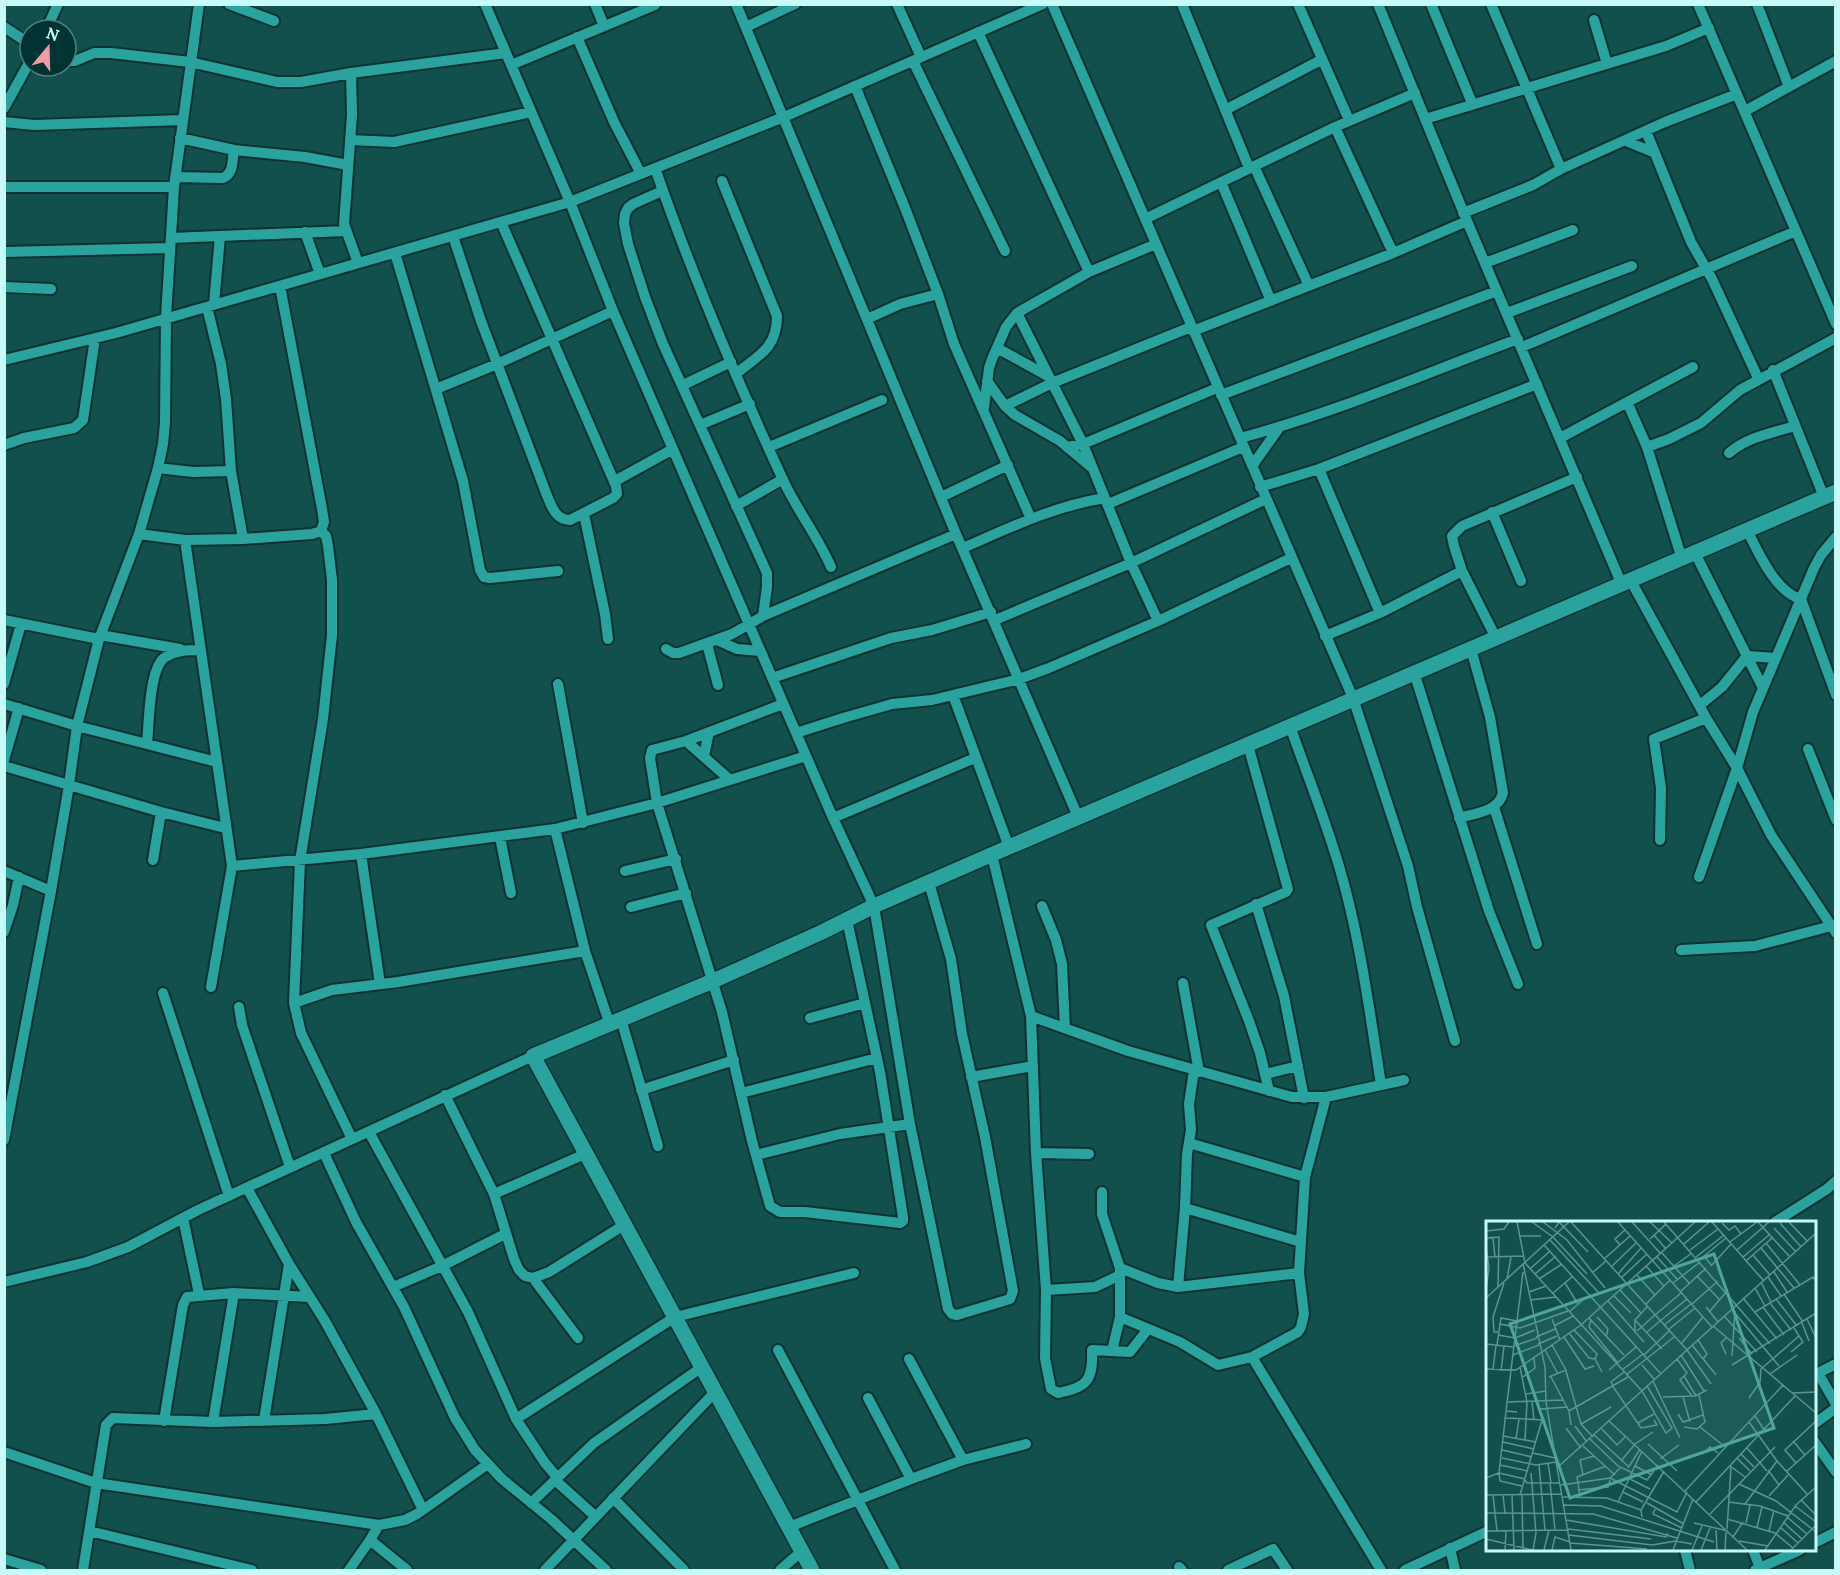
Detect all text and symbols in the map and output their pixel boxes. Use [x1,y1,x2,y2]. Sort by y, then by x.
north arrow [18,18,78,78]
text: N [44,22,62,45]
inset map [1486,1221,1816,1551]

